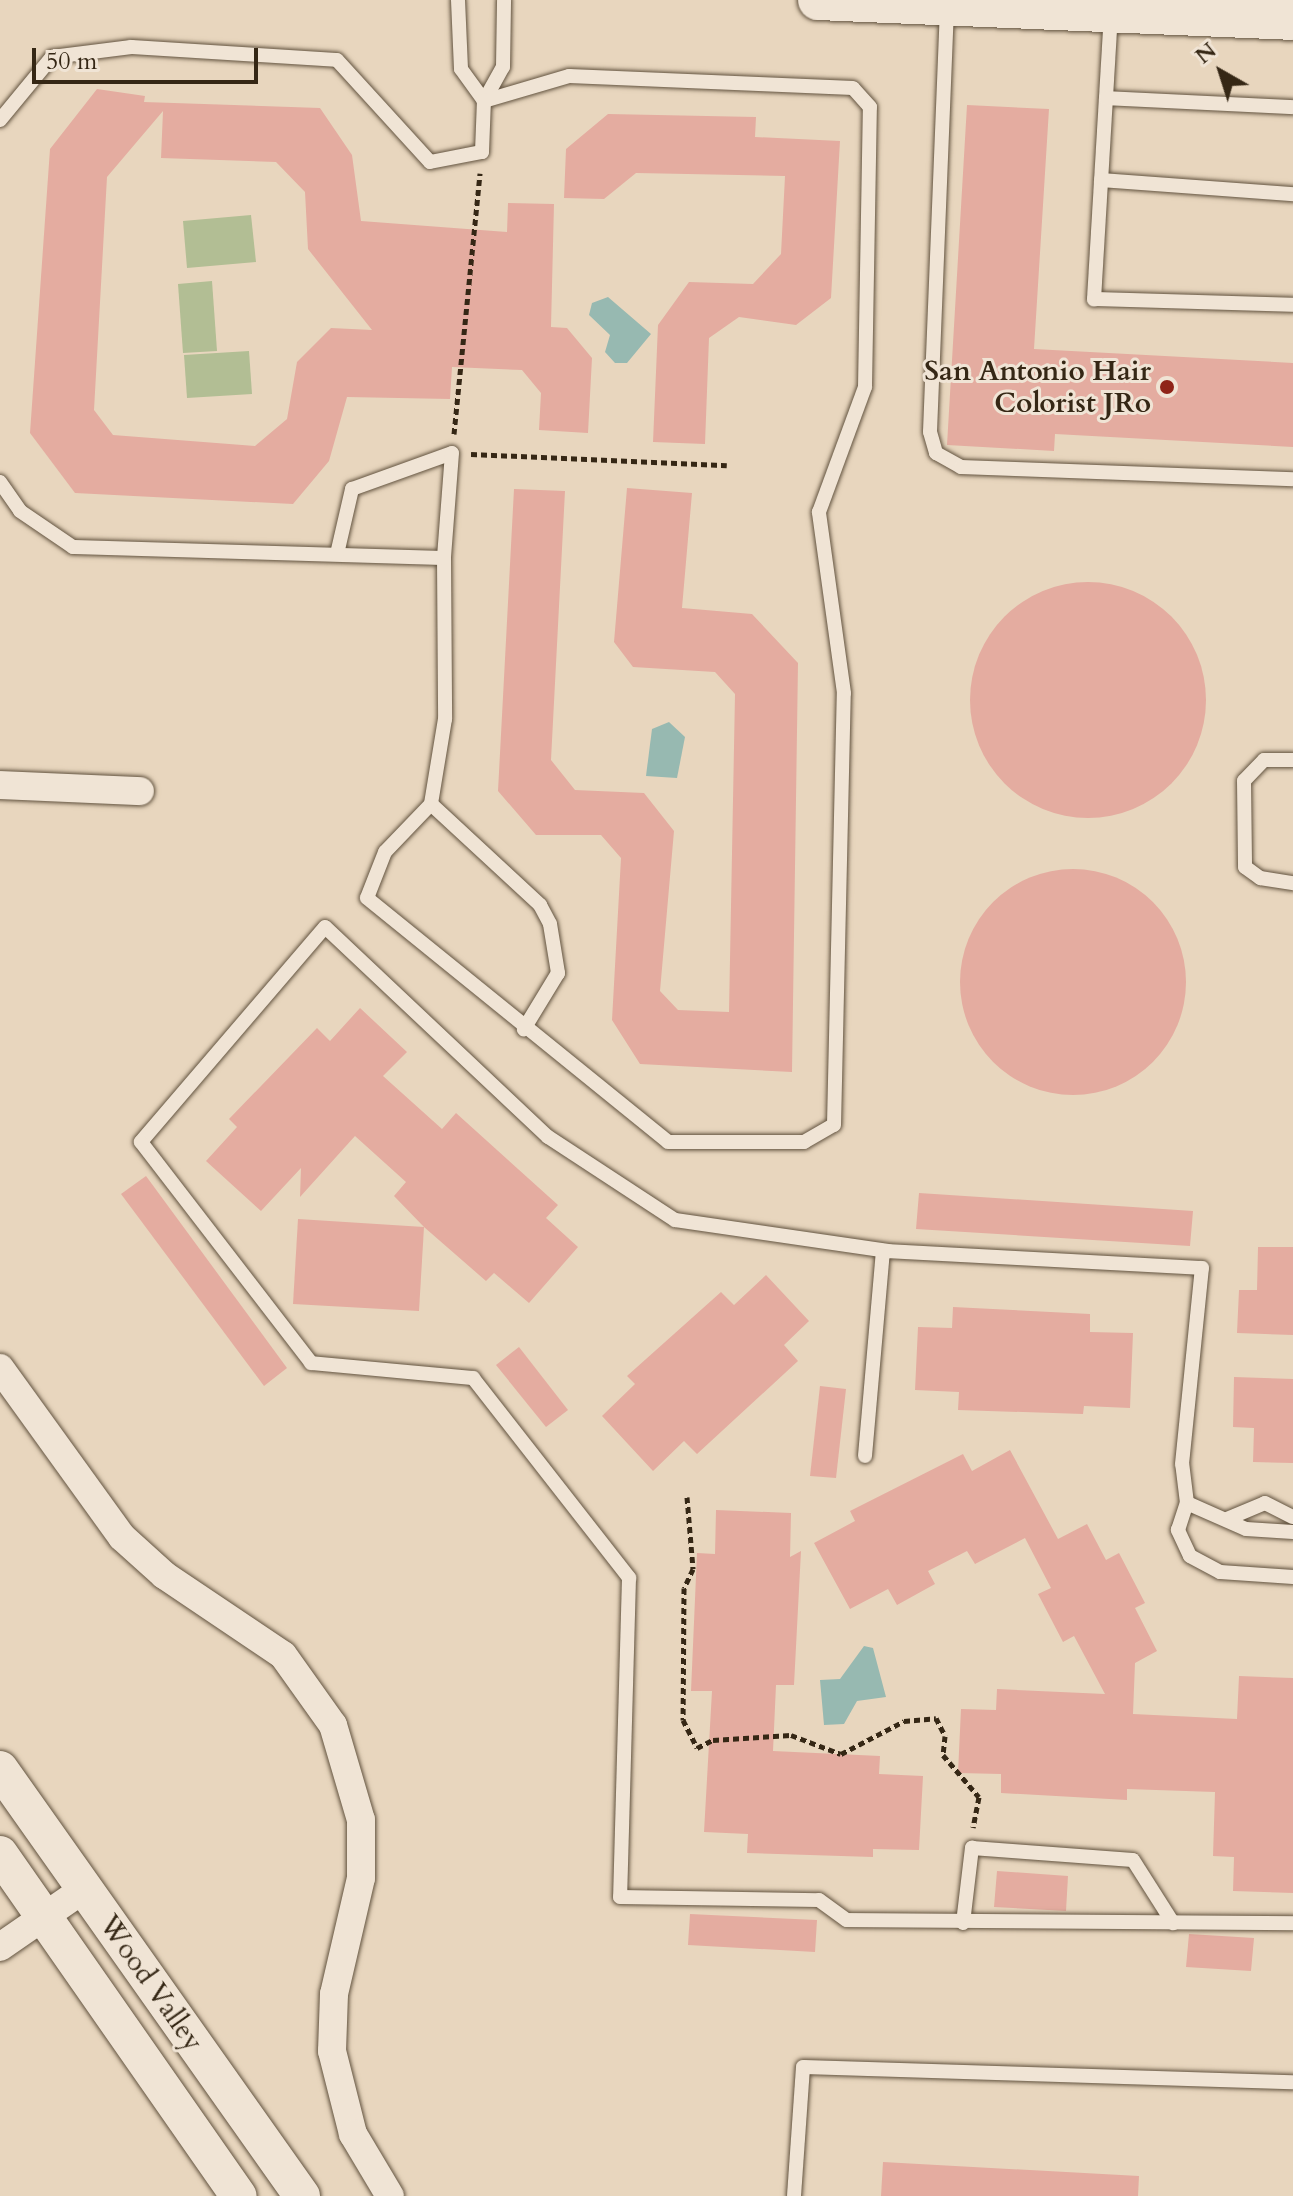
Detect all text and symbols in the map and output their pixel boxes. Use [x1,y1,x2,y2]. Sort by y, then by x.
scale bar [36,32,262,82]
north arrow [1181,32,1261,112]
text: N [1189,36,1223,71]
text: 50 m [46,45,97,78]
place label: San Antonio Hair Colorist JRo [924,354,1151,420]
marker: San Antonio Hair Colorist JRo [1158,378,1176,396]
street label: Wood Valley [92,1909,210,2057]

